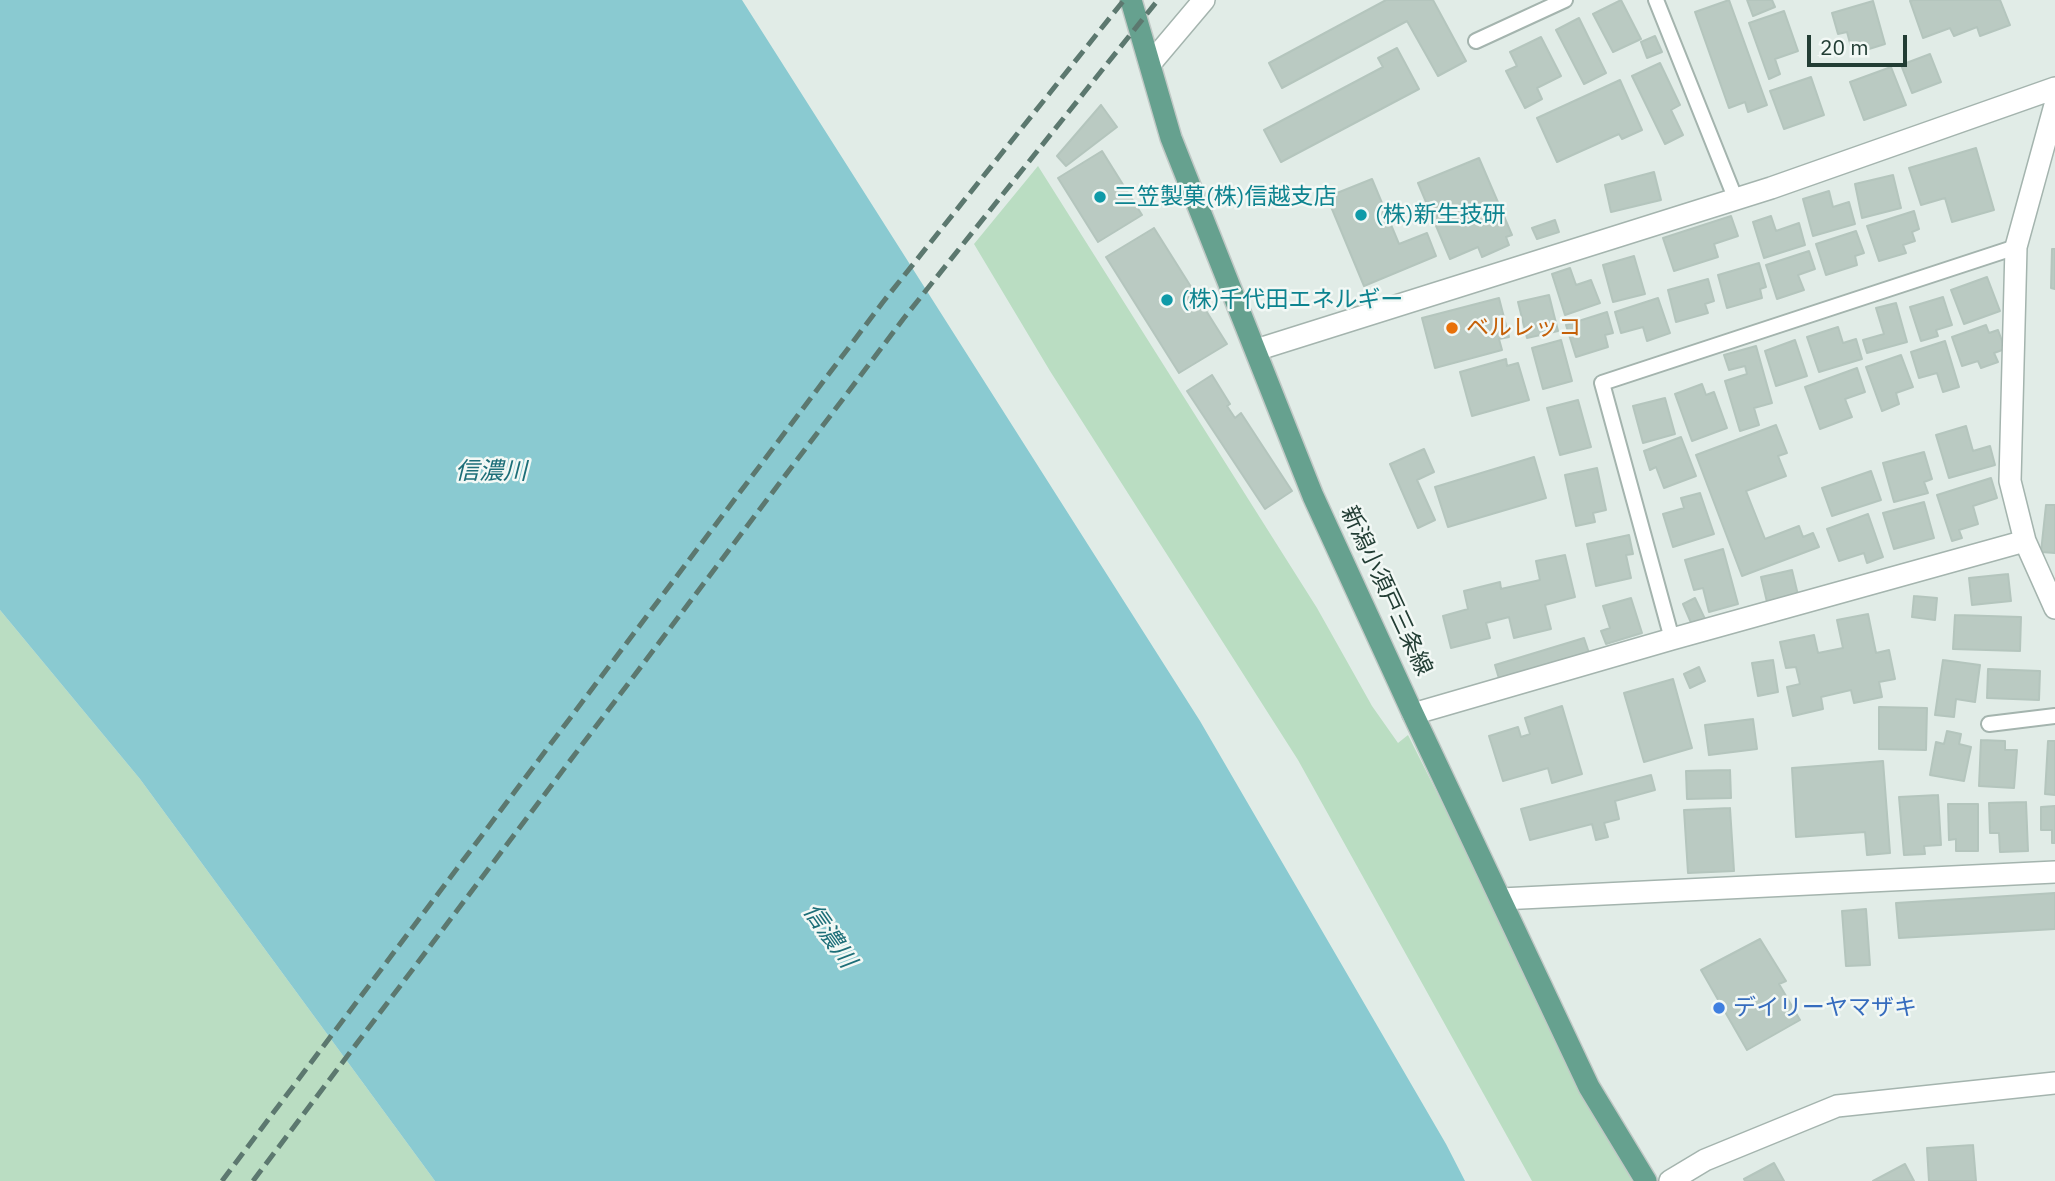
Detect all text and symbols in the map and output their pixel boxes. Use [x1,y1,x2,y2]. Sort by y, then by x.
scale bar [1810,21,1910,65]
text: 20 m [1820,33,1869,61]
place label: 三笠製菓(株)信越支店 [1114,183,1336,211]
marker: 三笠製菓(株)信越支店 [1092,189,1108,205]
place label: (株)新生技研 [1375,201,1505,229]
marker: (株)新生技研 [1353,207,1369,223]
place label: (株)千代田エネルギー [1181,286,1403,314]
marker: (株)千代田エネルギー [1159,292,1175,308]
place label: ベルレッコ [1466,314,1581,342]
marker: ベルレッコ [1444,320,1460,336]
water label: 信濃川 [455,458,527,486]
street label: 新潟小須戸三条線 [1335,502,1437,680]
water label: 信濃川 [797,898,861,974]
place label: デイリーヤマザキ [1733,994,1917,1022]
marker: デイリーヤマザキ [1711,1000,1727,1016]

